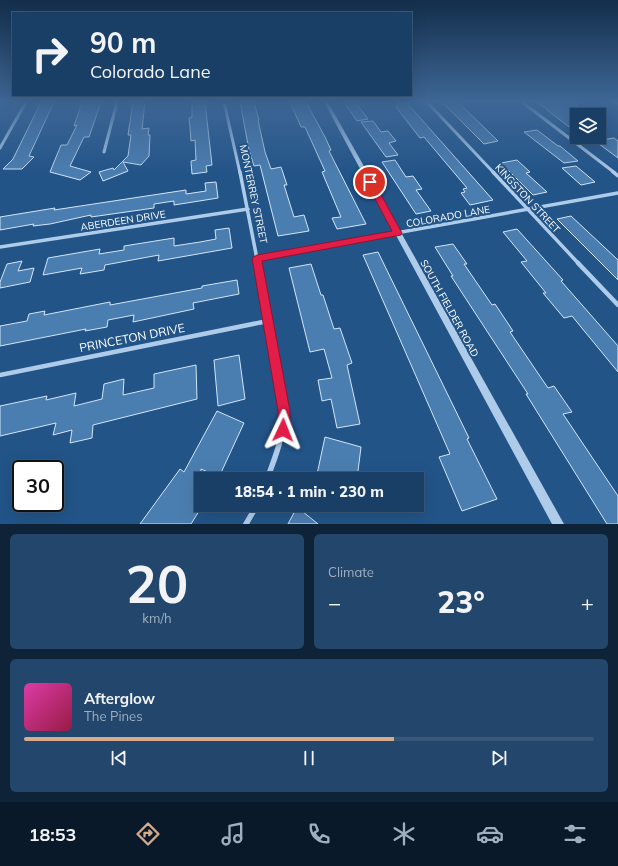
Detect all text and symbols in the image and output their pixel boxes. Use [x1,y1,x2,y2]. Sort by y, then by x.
text: 90 m [90,25,156,60]
icon: right [24,28,76,80]
text: Colorado Lane [90,60,211,83]
map controls [570,108,606,144]
button: layers [570,108,606,144]
street label: MONTERREY STREET [237,143,270,245]
street label: KINGSTON STREET [492,161,563,236]
pin [353,165,387,199]
icon: arrive [359,171,381,193]
street label: COLORADO LANE [405,203,491,230]
street label: ABERDEEN DRIVE [80,207,167,234]
street label: SOUTH FIELDER ROAD [417,257,482,359]
street label: PRINCETON DRIVE [78,320,186,355]
position arrow [262,409,304,451]
speed limit sign: 30 [12,460,64,512]
text: 18:54 · 1 min · 230 m [234,482,384,501]
text: 20 [126,551,188,616]
text: Climate [328,564,374,580]
text: 23° [437,583,485,621]
text: − [328,589,341,617]
text: + [581,589,594,617]
text: km/h [142,610,172,626]
text: Afterglow [84,689,155,708]
text: The Pines [84,708,143,724]
icon: previous [108,747,130,769]
icon: pause [298,747,320,769]
icon: next [488,747,510,769]
icon: directions [134,820,162,848]
icon: music [219,820,247,848]
icon: phone [305,820,333,848]
icon: climate [390,820,418,848]
icon: car [476,820,504,848]
icon: filters [561,820,589,848]
text: 18:53 [29,823,76,846]

